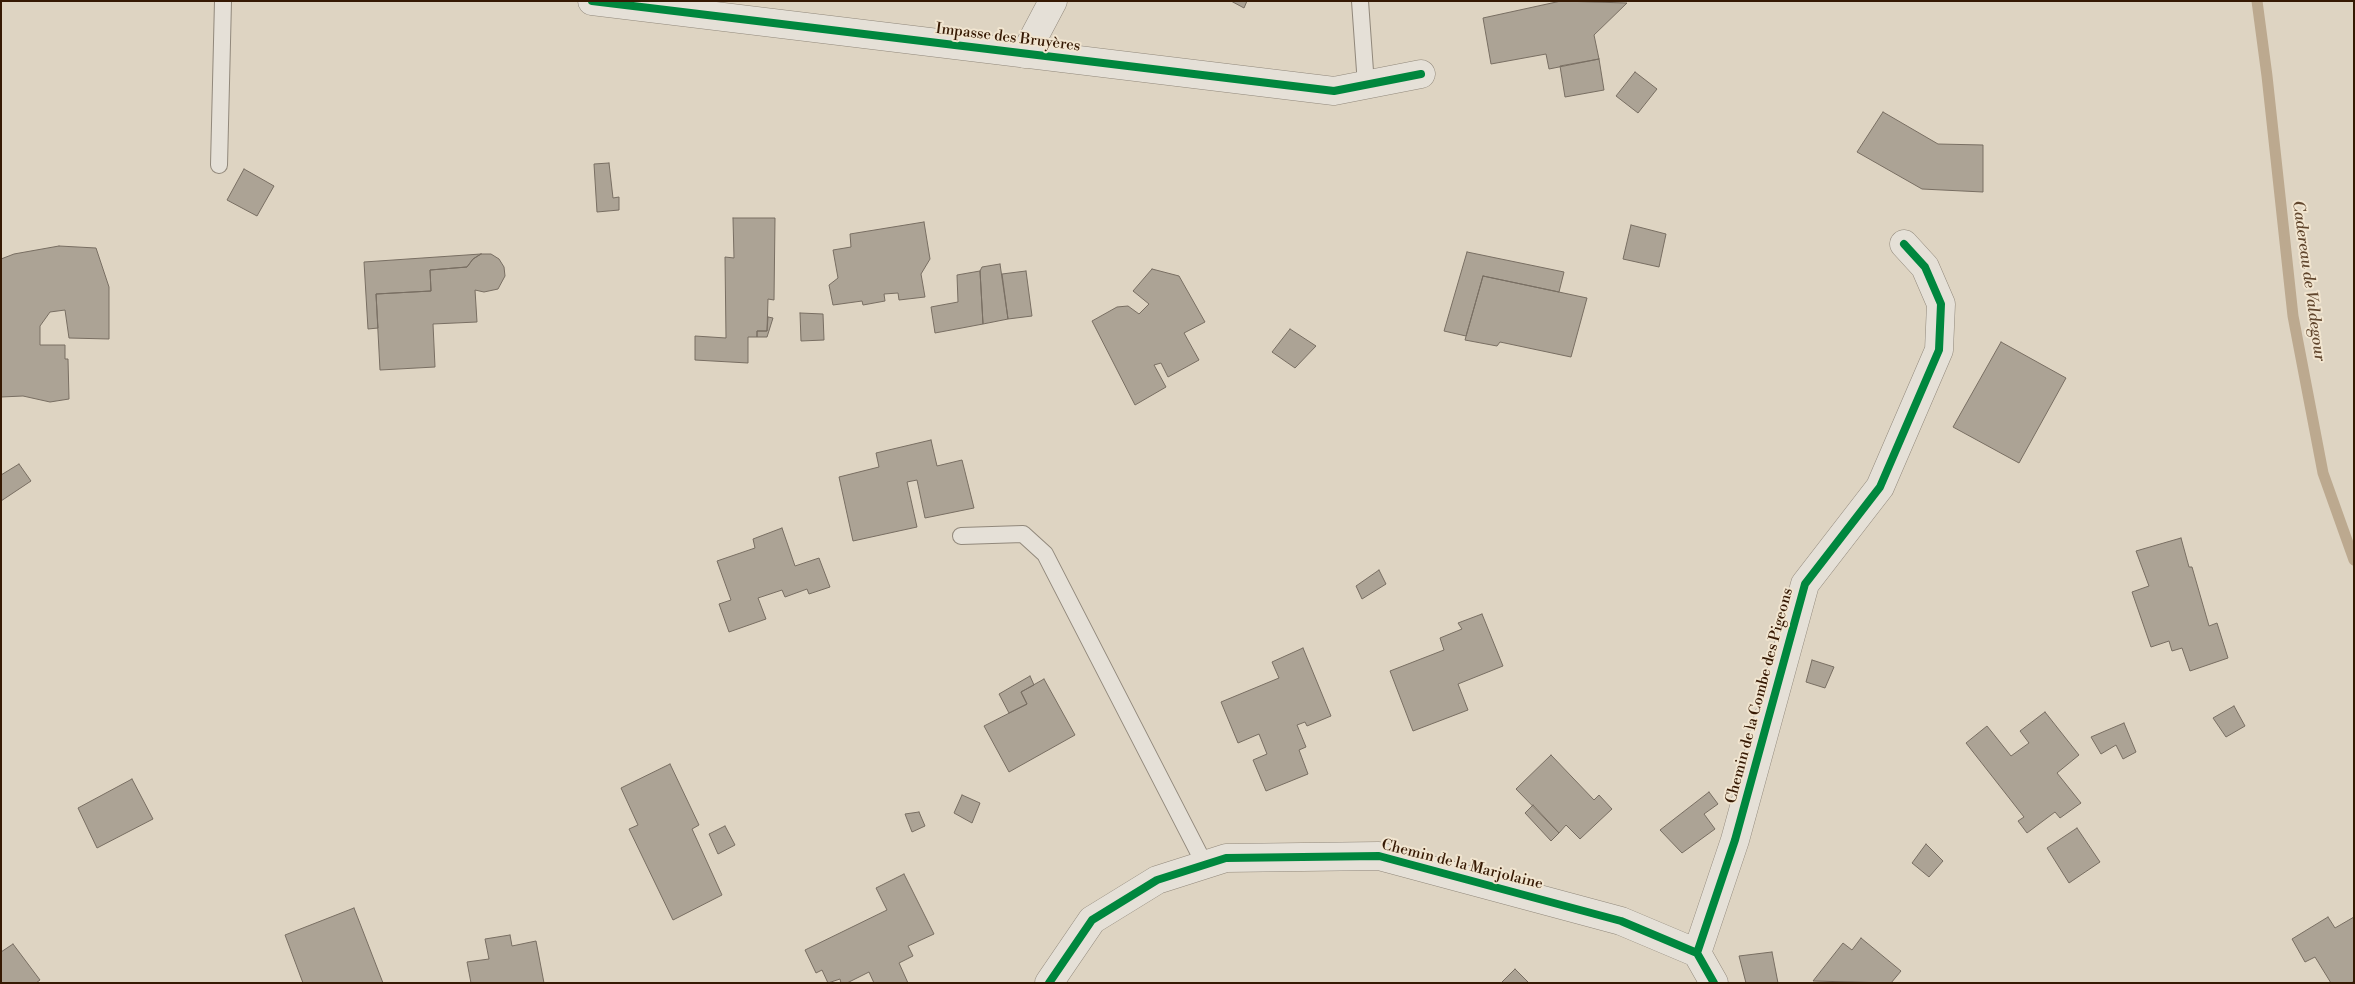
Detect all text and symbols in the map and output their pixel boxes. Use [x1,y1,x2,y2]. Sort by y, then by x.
street label: Impasse des Bruyères [935,20,1081,56]
water label: Cadereau de Valdegour [2287,199,2329,363]
street label: Chemin de la Combe des Pigeons [1723,586,1797,806]
street label: Chemin de la Marjolaine [1379,836,1545,894]

